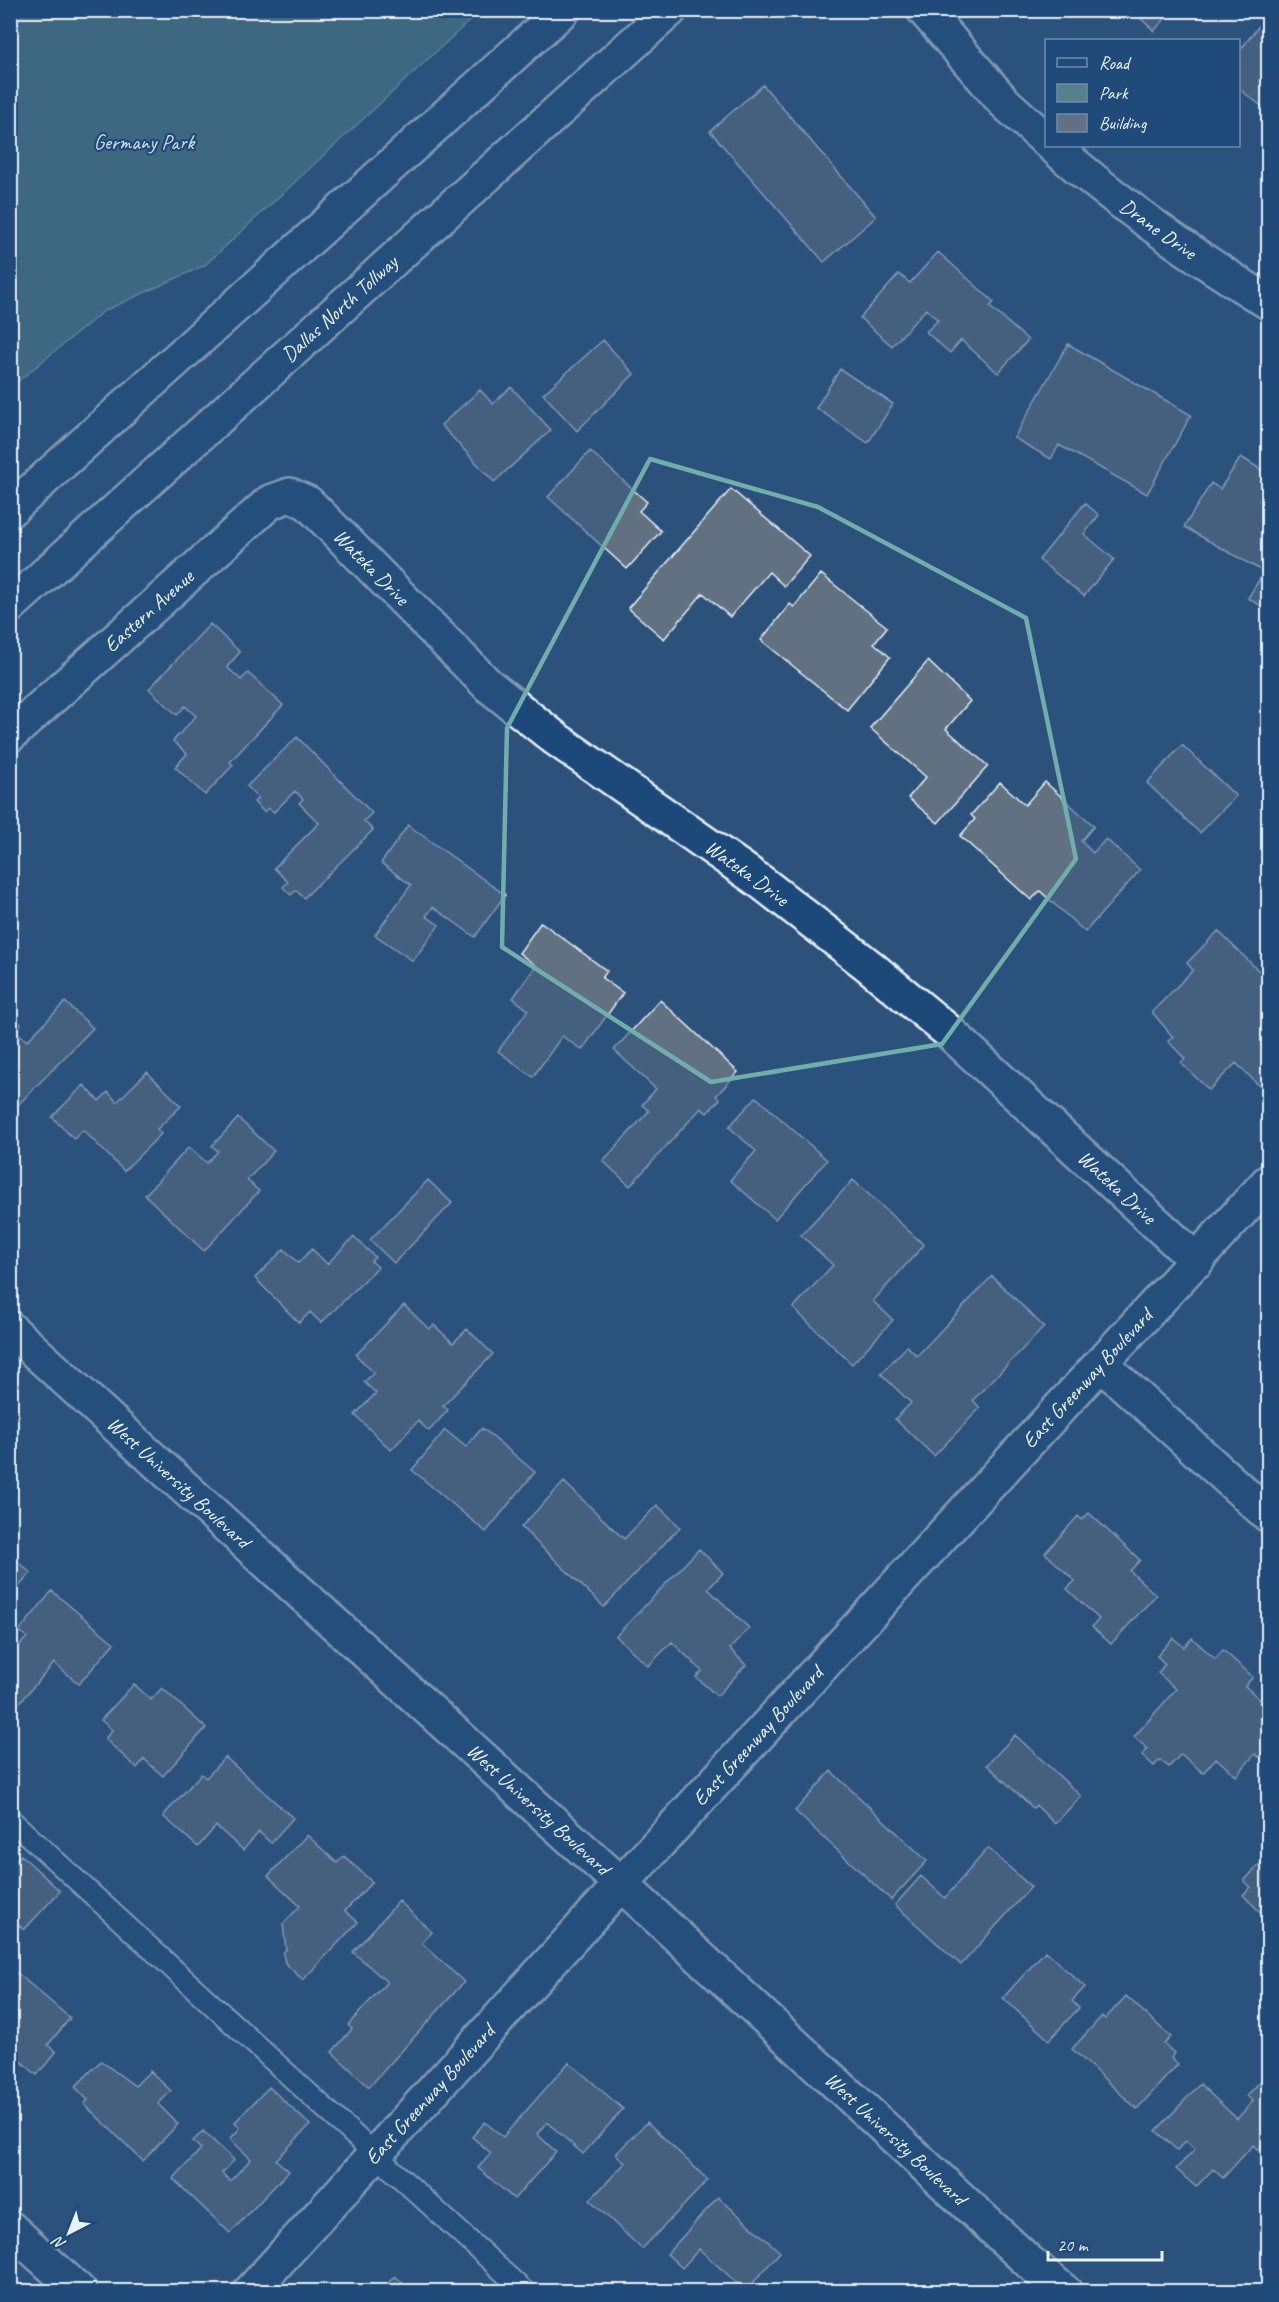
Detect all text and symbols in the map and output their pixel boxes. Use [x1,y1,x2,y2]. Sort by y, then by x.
legend [1045,39,1240,147]
text: Road [1099,52,1132,74]
text: Park [1099,82,1129,104]
text: Building [1099,112,1148,134]
park label: Germany Park [94,129,195,155]
street label: Drane Drive [1115,193,1203,266]
street label: Dallas North Tollway [276,248,404,367]
street label: Wateka Drive [328,523,415,611]
street label: Eastern Avenue [98,563,200,658]
street label: Wateka Drive [700,834,795,912]
street label: Wateka Drive [1073,1145,1162,1230]
street label: East Greenway Boulevard [1016,1301,1160,1454]
street label: West University Boulevard [102,1411,258,1556]
street label: East Greenway Boulevard [687,1658,831,1811]
street label: West University Boulevard [462,1737,617,1882]
street label: East Greenway Boulevard [359,2016,502,2170]
street label: West University Boulevard [819,2066,974,2213]
north arrow [39,2203,99,2263]
scale bar [1048,2224,1162,2262]
text: N [47,2231,70,2254]
text: 20 m [1057,2234,1090,2256]

